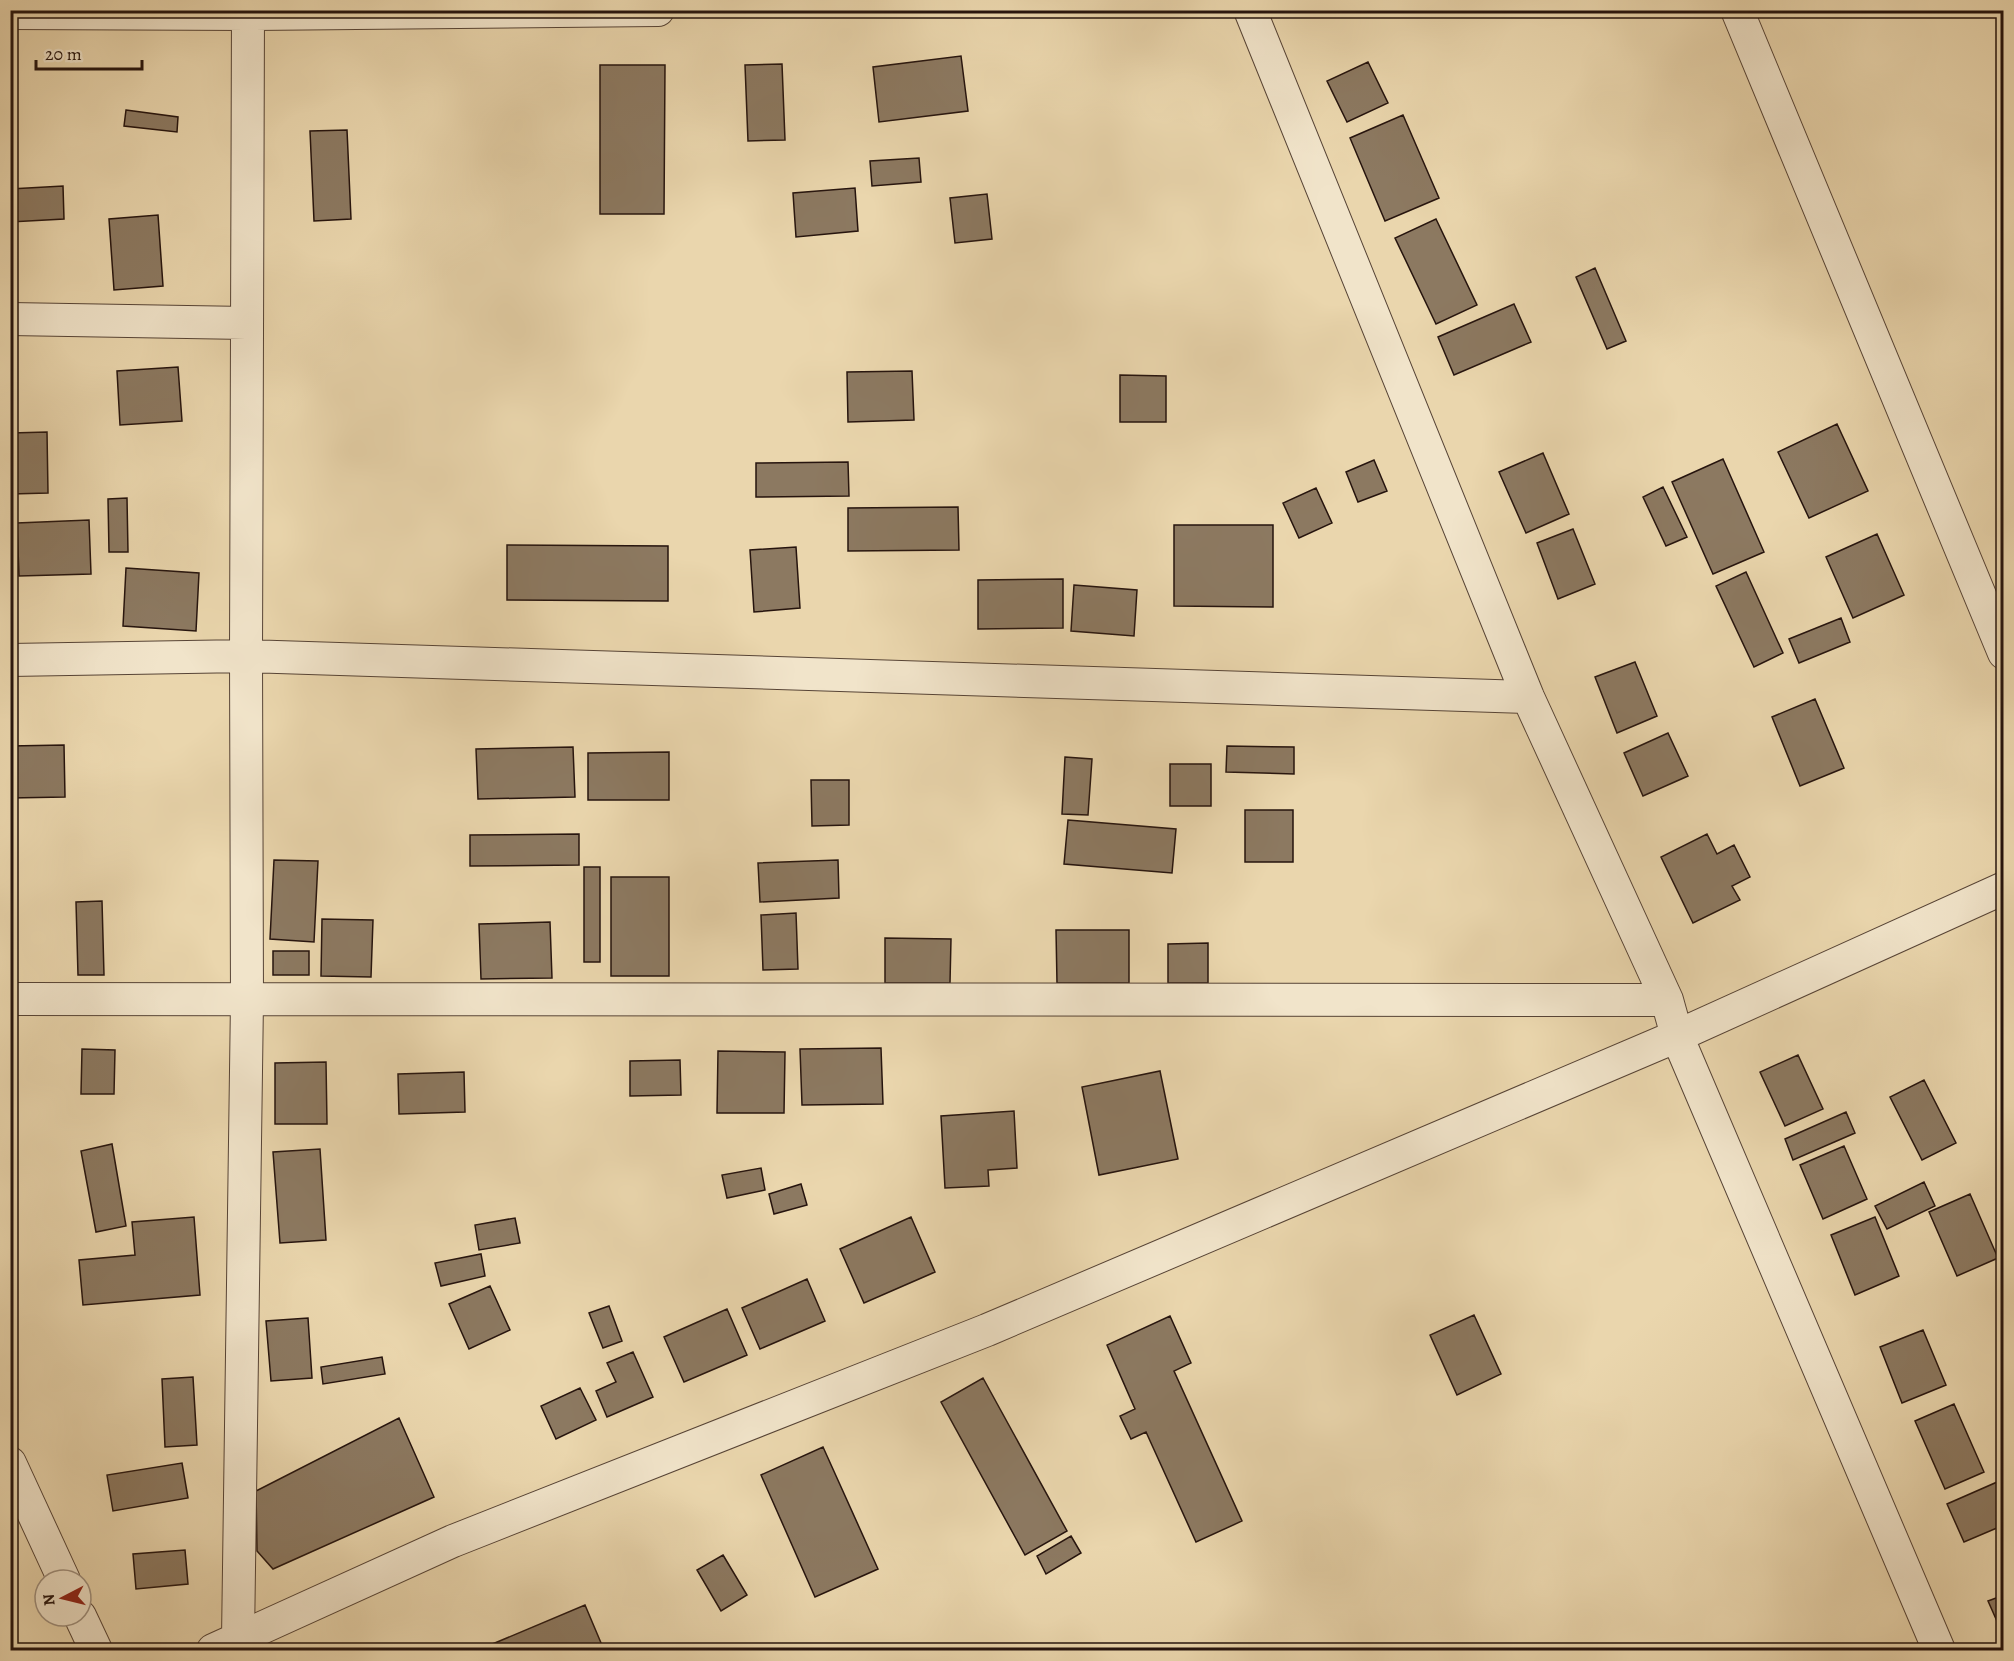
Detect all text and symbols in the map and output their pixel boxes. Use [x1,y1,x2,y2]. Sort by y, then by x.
scale bar [36,33,142,71]
text: 20 m [45,42,82,66]
north arrow [33,1568,93,1628]
text: N [37,1592,61,1607]

